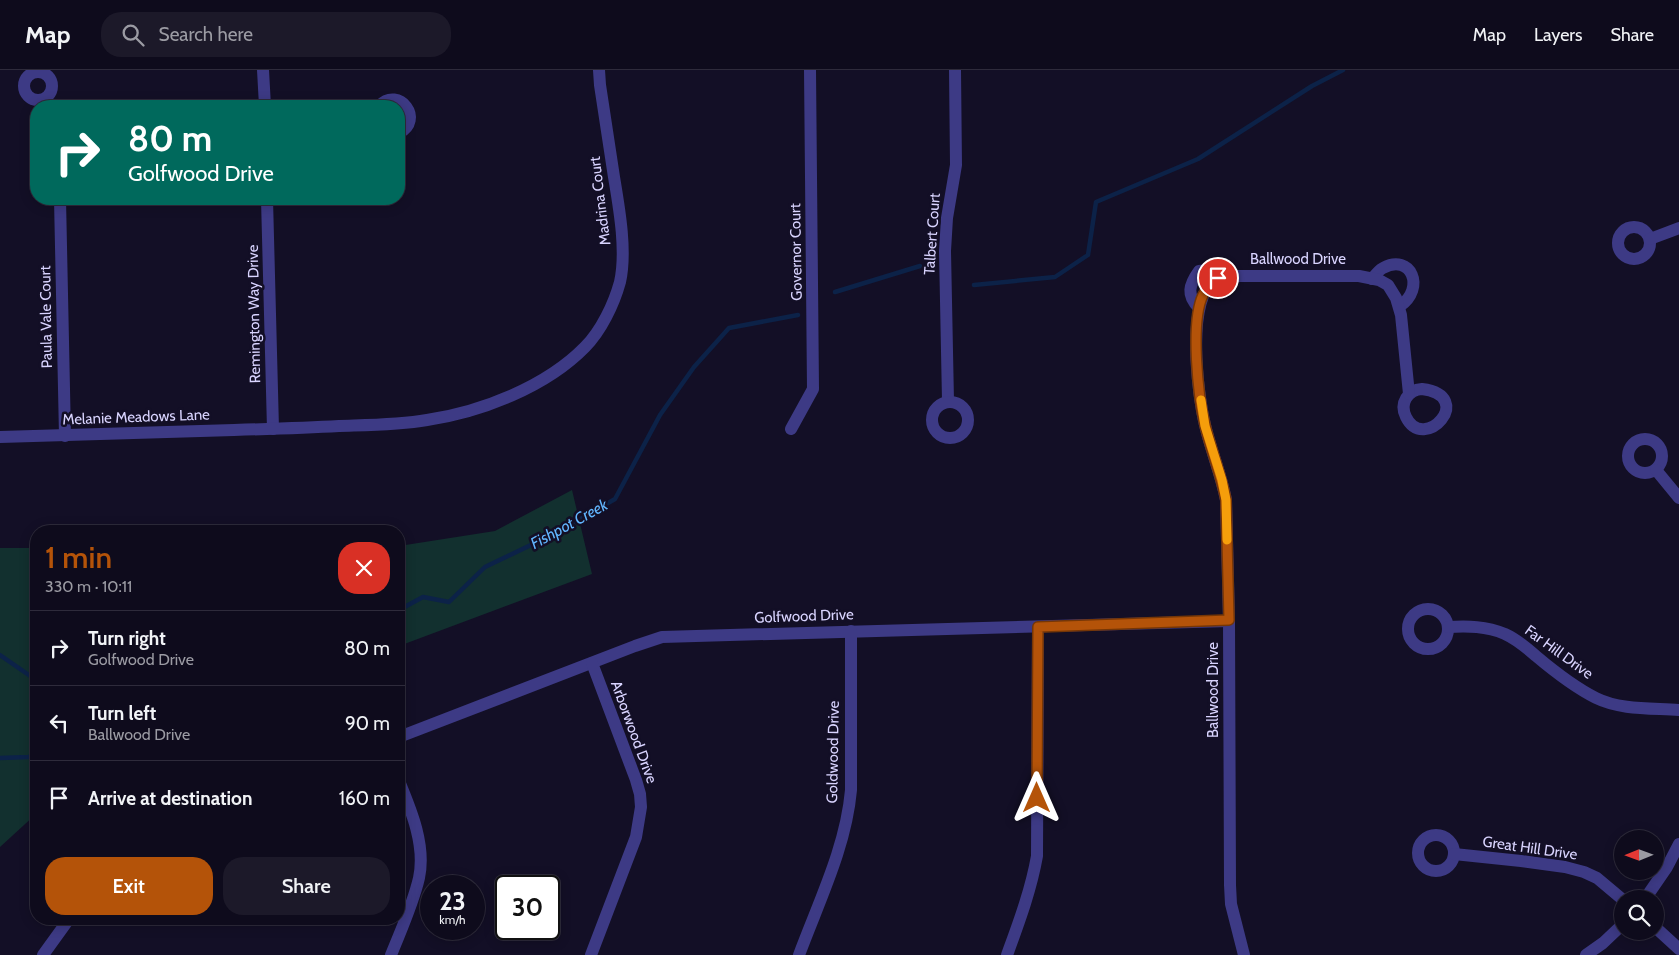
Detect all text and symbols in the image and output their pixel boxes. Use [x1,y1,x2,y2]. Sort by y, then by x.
search box [101,12,451,57]
text: Map [25,20,71,49]
icon: search [119,21,147,49]
text: Search here [159,23,253,46]
text: Map [1473,24,1506,46]
text: Layers [1534,24,1583,46]
text: Share [1611,24,1654,46]
text: 80 m [128,117,212,160]
icon: right [45,120,110,185]
street label: Madrina Court [586,156,614,246]
text: Golfwood Drive [128,160,274,187]
street label: Talbert Court [920,193,944,275]
street label: Governor Court [786,203,806,301]
street label: Remington Way Drive [244,244,264,384]
street label: Ballwood Drive [1250,250,1346,268]
pin [1197,257,1239,299]
icon: arrive [1204,264,1232,292]
street label: Paula Vale Court [36,265,56,369]
street label: Melanie Meadows Lane [62,405,210,429]
water label: Fishpot Creek [527,494,612,553]
text: 1 min [45,539,112,576]
button: close [338,542,390,594]
text: 330 m · 10:11 [45,577,132,596]
street label: Golfwood Drive [754,605,854,627]
street label: Far Hill Drive [1521,621,1597,683]
text: Turn right [88,627,166,650]
icon: right [45,634,73,662]
text: 80 m [344,637,390,660]
street label: Ballwood Drive [1204,642,1222,738]
text: Golfwood Drive [88,650,194,669]
street label: Arborwood Drive [607,678,661,786]
street label: Goldwood Drive [823,700,843,804]
text: Turn left [88,702,156,725]
icon: left [45,709,73,737]
text: 90 m [345,712,390,735]
text: Ballwood Drive [88,725,190,744]
position arrow [1010,771,1062,823]
icon: arrive [45,784,73,812]
text: Arrive at destination [88,787,252,810]
text: 160 m [339,787,390,810]
north arrow [1614,830,1664,880]
map controls [1614,830,1664,940]
street label: Great Hill Drive [1481,832,1579,864]
button: Exit [45,857,213,915]
button: Share [223,857,390,915]
speed limit sign: 30 [495,875,560,940]
text: 23 [439,886,466,916]
button: search [1614,890,1664,940]
text: km/h [439,912,466,927]

